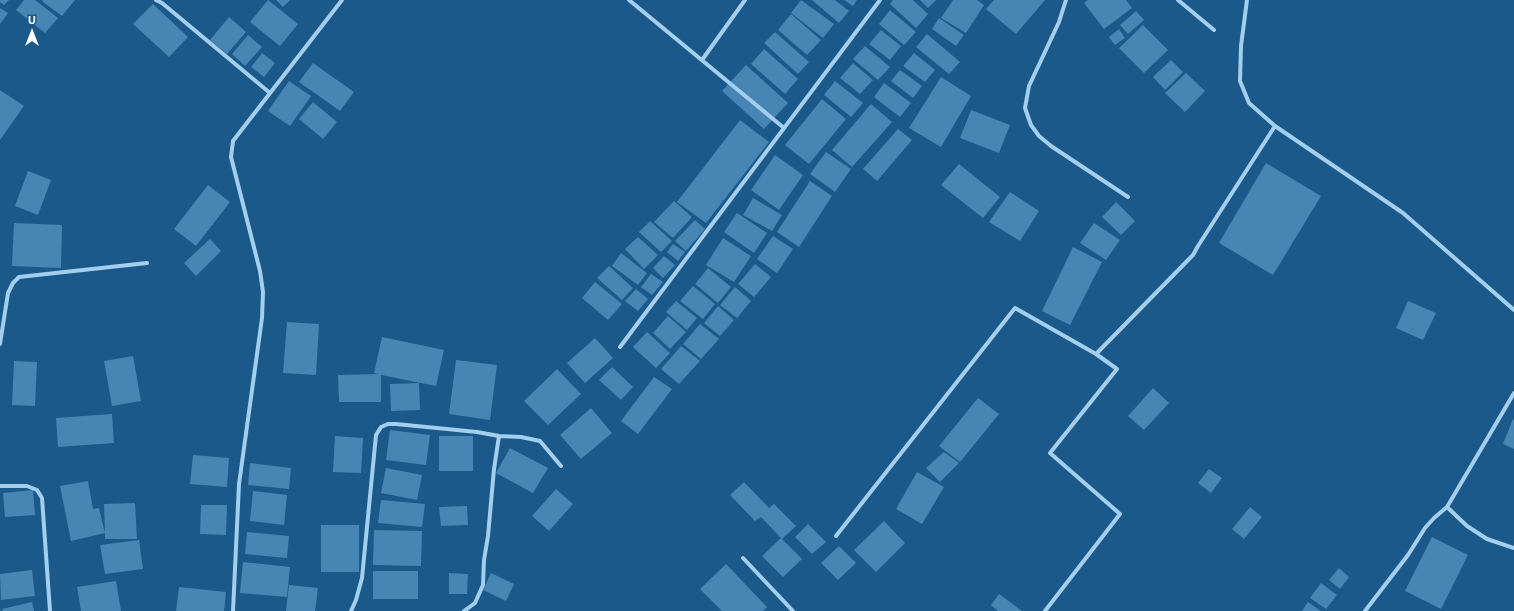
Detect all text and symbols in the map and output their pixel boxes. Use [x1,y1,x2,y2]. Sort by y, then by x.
north arrow [12,12,52,52]
text: U [28,12,36,27]

